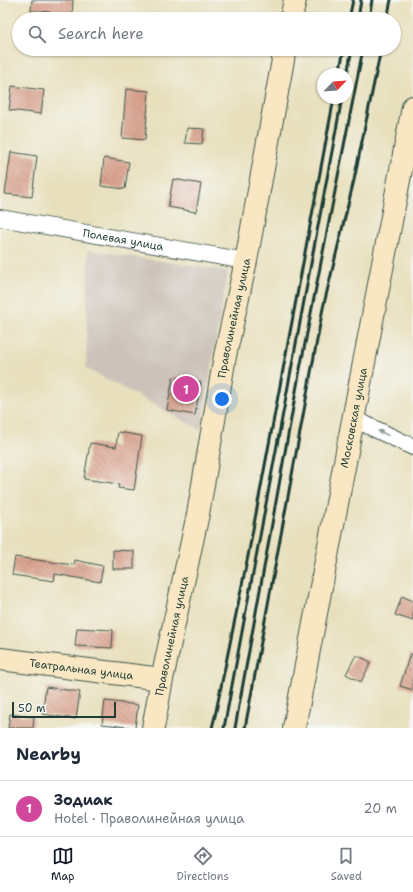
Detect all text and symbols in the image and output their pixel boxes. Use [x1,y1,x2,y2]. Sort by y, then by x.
search box [12,12,401,56]
icon: search [26,23,48,45]
text: Search here [58,24,144,44]
north arrow [317,68,353,104]
street label: Полевая улица [81,226,165,254]
street label: Праволинейная улица [214,257,254,379]
street label: Московская улица [337,366,371,469]
pin: 1 [173,374,199,404]
your location [212,389,232,409]
one-way arrow [377,429,388,436]
street label: Праволинейная улица [152,575,192,697]
street label: Театральная улица [28,656,134,683]
scale bar [12,700,116,719]
text: 50 m [18,701,46,716]
text: Nearby [16,743,81,765]
text: Зодиак [54,790,113,810]
text: 1 [26,800,32,817]
text: 20 m [364,800,397,817]
text: Hotel · Праволинейная улица [54,810,244,827]
tab: Map [51,845,75,884]
tab: Directions [176,845,229,884]
tab: Saved [331,845,362,884]

